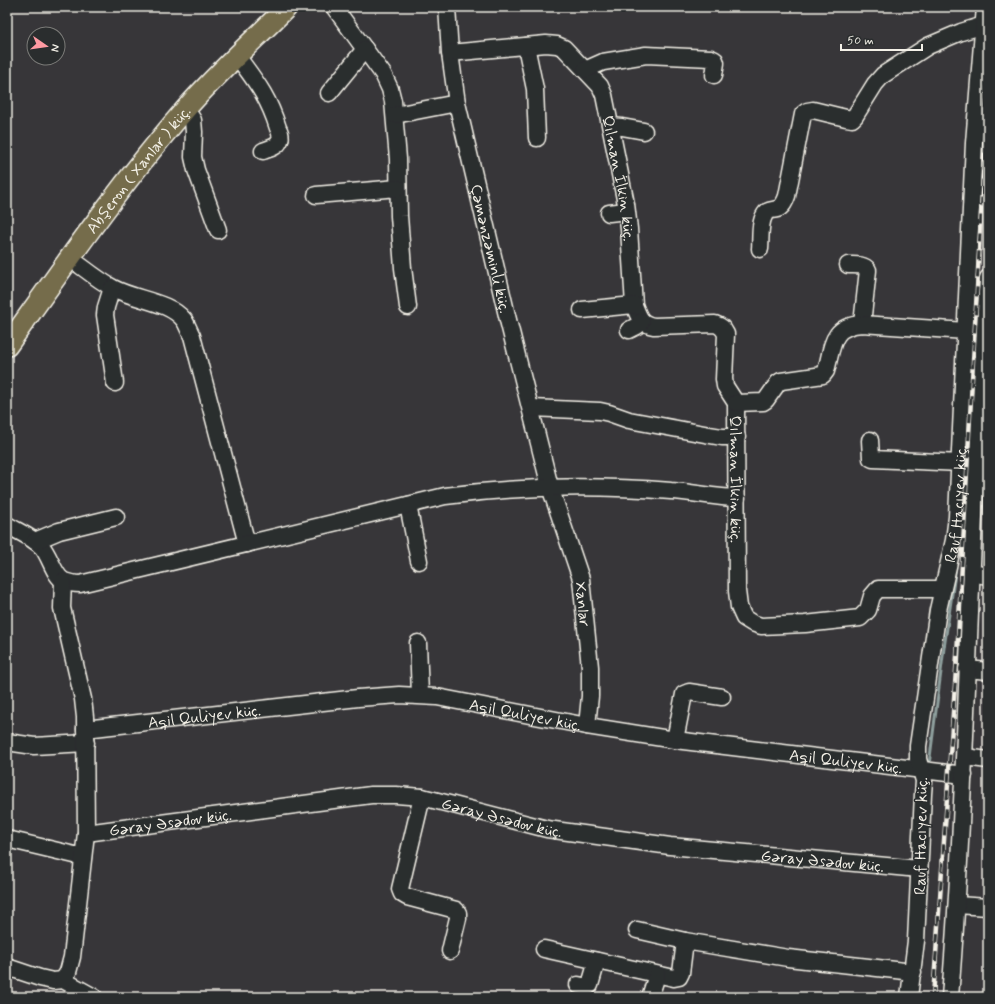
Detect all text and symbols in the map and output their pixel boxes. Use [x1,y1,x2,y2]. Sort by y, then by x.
north arrow [26,26,66,66]
scale bar [841,26,922,52]
text: 50 m [847,33,874,49]
text: N [47,43,62,53]
street label: Abşeron ( Xanlar ) küç. [82,102,196,238]
street label: Qılman İlkin küç. [596,114,639,242]
street label: Çəmənzəminli küç. [464,182,515,315]
street label: Qılman İlkin küç. [724,415,746,543]
street label: Rauf Hacıyev küç. [940,445,972,565]
street label: Xanlar [569,581,595,628]
street label: Aqil Quliyev küç. [467,694,583,737]
street label: Aqil Quliyev küç. [147,700,262,734]
street label: Aqil Quliyev küç. [788,745,903,779]
street label: Rauf Hacıyev küç. [910,777,933,895]
street label: Gəray Əsədov küç. [439,793,563,843]
street label: Gəray Əsədov küç. [108,805,233,842]
street label: Gəray Əsədov küç. [760,845,885,878]

